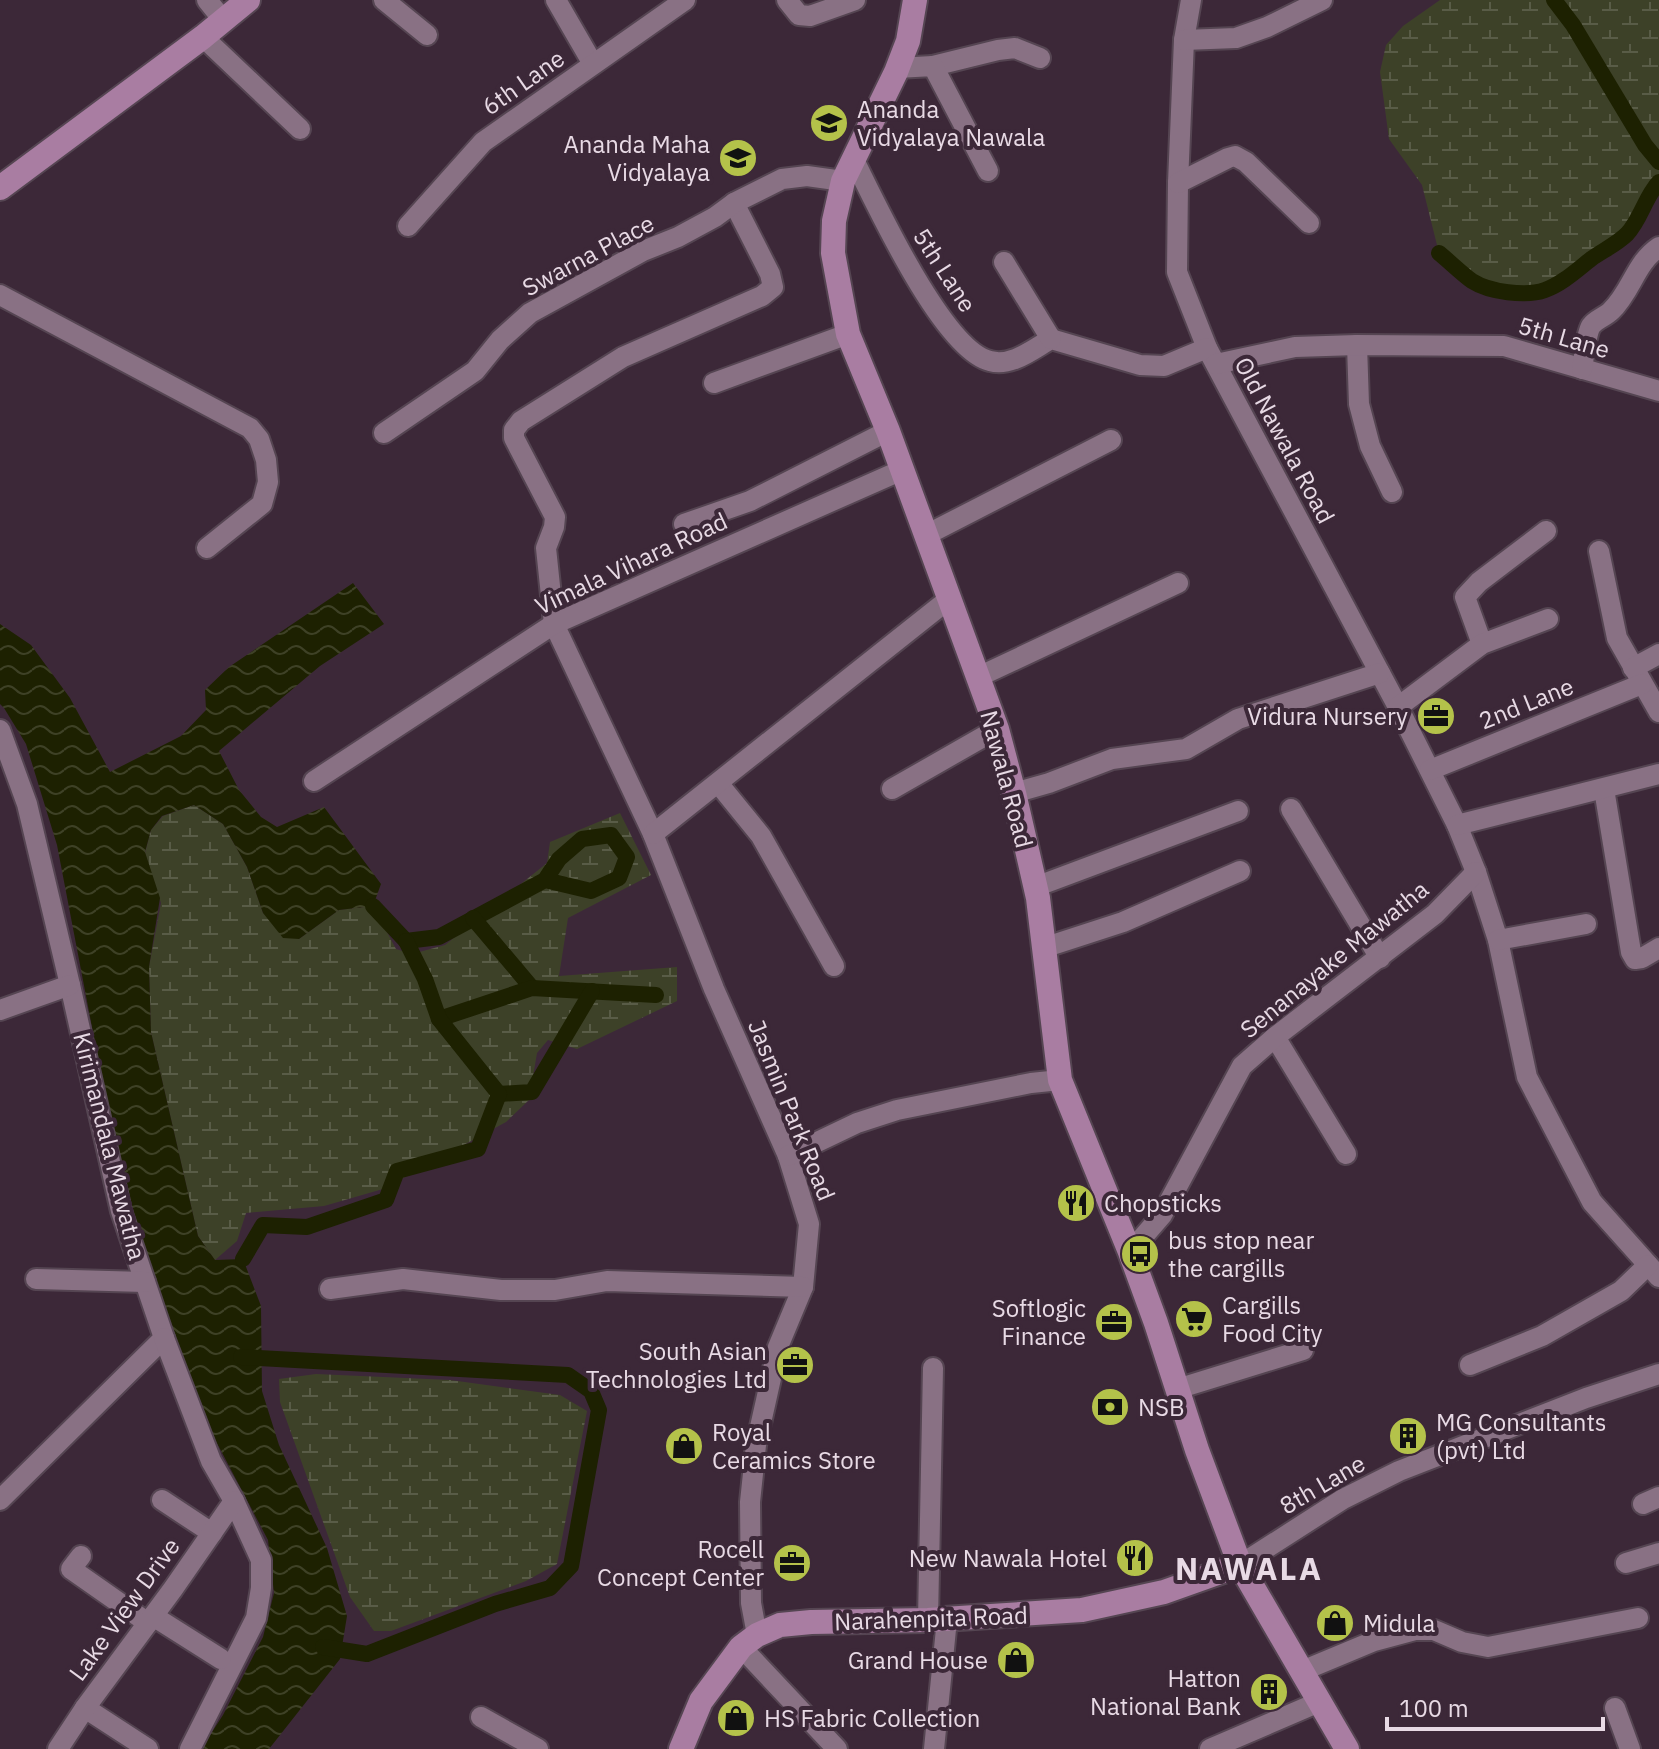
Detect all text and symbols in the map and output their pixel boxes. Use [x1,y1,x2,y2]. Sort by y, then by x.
street label: 6th Lane [475,42,571,122]
place label: Ananda Vidyalaya Nawala [857,93,1046,153]
school or university icon: Ananda Vidyalaya Nawala [808,102,850,144]
place label: Ananda Maha Vidyalaya [563,128,710,188]
school or university icon: Ananda Maha Vidyalaya [717,137,759,179]
street label: Swarna Place [517,207,659,303]
street label: 5th Lane [906,222,984,318]
street label: 5th Lane [1515,309,1613,365]
street label: Old Nawala Road [1228,351,1342,529]
street label: Vimala Vihara Road [530,504,732,622]
street label: 2nd Lane [1474,670,1578,736]
office icon: Vidura Nursery [1415,695,1457,737]
place label: Vidura Nursery [1247,700,1408,732]
street label: Nawala Road [973,707,1041,851]
street label: Senanayake Mawatha [1233,873,1435,1045]
street label: Jasmin Park Road [741,1015,843,1205]
street label: Kirimandala Mawatha [66,1029,154,1263]
restaurant icon: Chopsticks [1055,1182,1097,1224]
place label: Chopsticks [1104,1187,1222,1219]
place label: bus stop near the cargills [1168,1224,1314,1284]
bus stop icon: bus stop near the cargills [1119,1233,1161,1275]
place label: Cargills Food City [1222,1289,1323,1349]
place label: Softlogic Finance [992,1292,1086,1352]
supermarket icon: Cargills Food City [1173,1298,1215,1340]
office icon: Softlogic Finance [1093,1301,1135,1343]
place label: South Asian Technologies Ltd [586,1335,767,1395]
office icon: South Asian Technologies Ltd [774,1344,816,1386]
bank icon: NSB [1089,1386,1131,1428]
place label: NSB [1138,1391,1185,1423]
place label: MG Consultants (pvt) Ltd [1436,1406,1607,1466]
building icon: MG Consultants (pvt) Ltd [1387,1415,1429,1457]
place label: Royal Ceramics Store [712,1416,876,1476]
shop icon: Royal Ceramics Store [663,1425,705,1467]
street label: 8th Lane [1273,1447,1371,1521]
street label: Lake View Drive [61,1531,187,1687]
place label: Rocell Concept Center [597,1533,764,1593]
restaurant icon: New Nawala Hotel [1114,1537,1156,1579]
office icon: Rocell Concept Center [771,1542,813,1584]
place label: New Nawala Hotel [909,1542,1107,1574]
district label: NAWALA [1175,1547,1323,1589]
street label: Narahenpita Road [834,1599,1028,1637]
shop icon: Midula [1314,1602,1356,1644]
place label: Midula [1363,1607,1436,1639]
shop icon: Grand House [995,1639,1037,1681]
place label: Grand House [848,1644,988,1676]
place label: Hatton National Bank [1090,1662,1241,1722]
building icon: Hatton National Bank [1248,1671,1290,1713]
scale bar [1387,1681,1603,1731]
text: 100 m [1399,1692,1469,1724]
shop icon: HS Fabric Collection [715,1697,757,1739]
place label: HS Fabric Collection [764,1702,980,1734]

